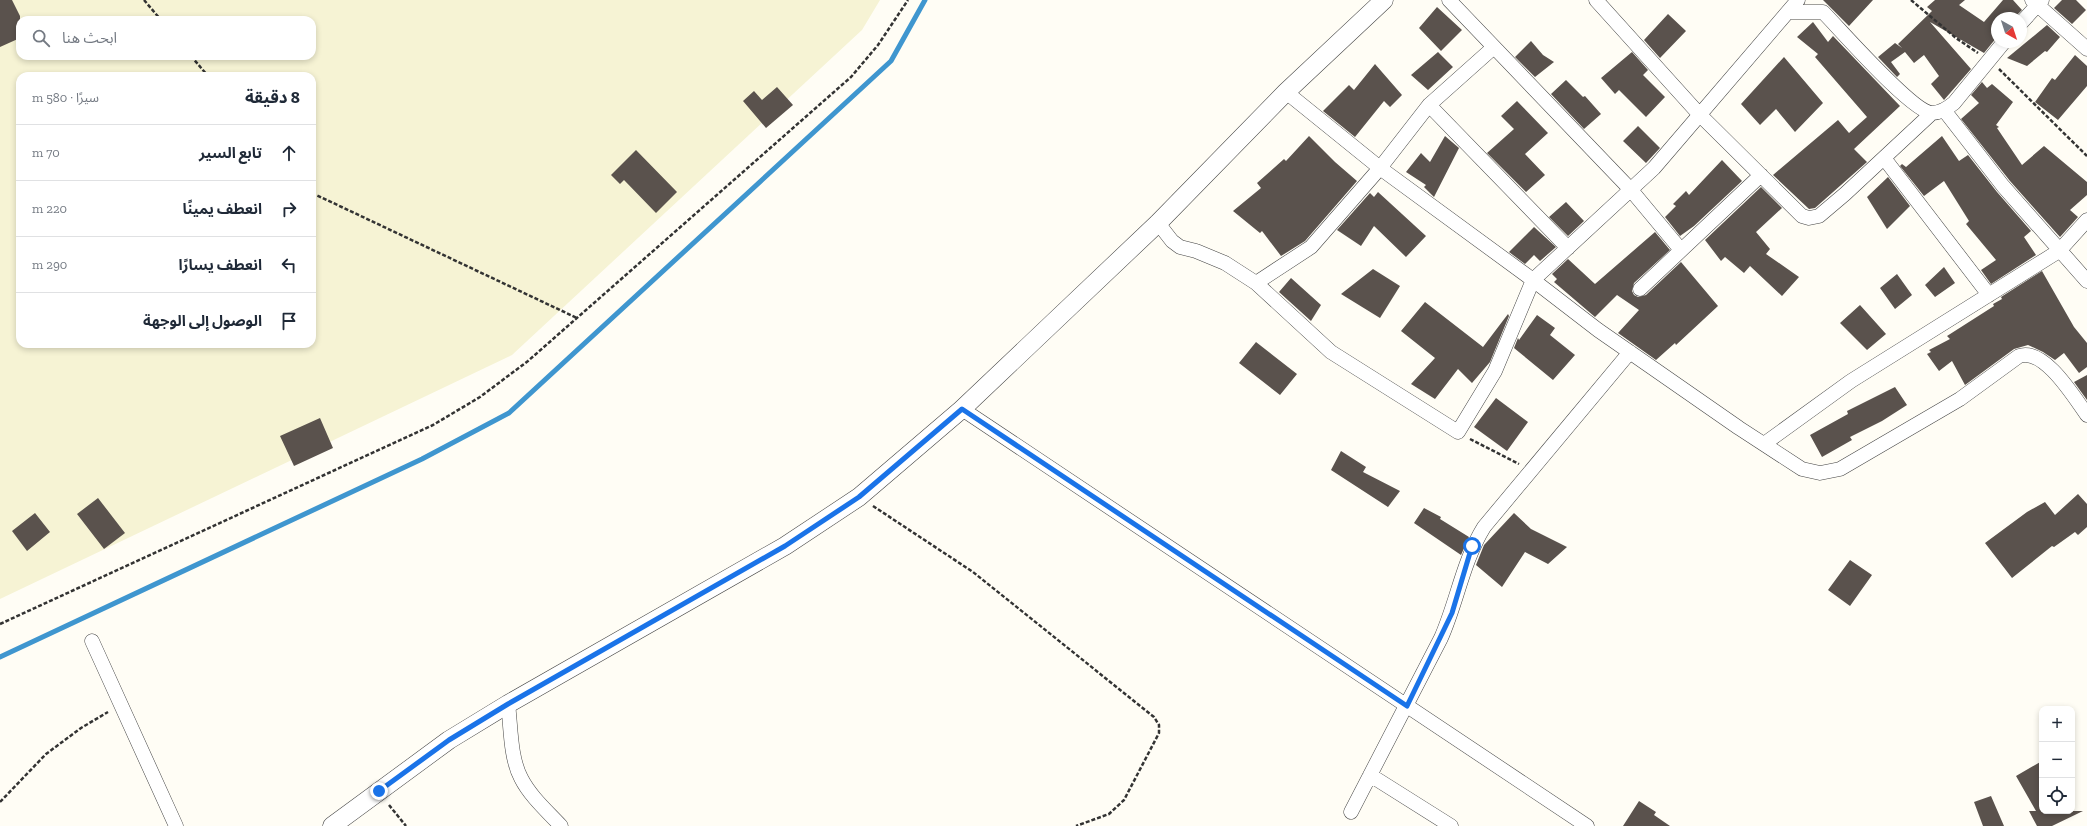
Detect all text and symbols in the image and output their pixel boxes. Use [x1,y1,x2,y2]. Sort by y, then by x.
north arrow [1991,12,2027,48]
search box [16,16,316,60]
icon: search [30,27,52,49]
text: ابحث هنا [62,29,117,47]
text: 8 دقيقة [245,87,300,107]
text: سيرًا · 580 m [32,90,99,105]
icon: ahead [278,142,300,164]
text: تابع السير [199,144,262,162]
text: 70 m [32,145,60,160]
icon: right [278,198,300,220]
text: انعطف يمينًا [182,200,262,218]
text: 220 m [32,201,67,216]
icon: left [278,254,300,276]
text: انعطف يسارًا [179,256,262,274]
text: 290 m [32,257,67,272]
icon: arrive [278,310,300,332]
text: الوصول إلى الوجهة [143,312,262,330]
route start [1463,537,1481,555]
map controls [2039,706,2075,814]
button: + [2039,706,2075,742]
button: − [2039,742,2075,778]
button: locate [2039,778,2075,814]
route end [370,782,388,800]

